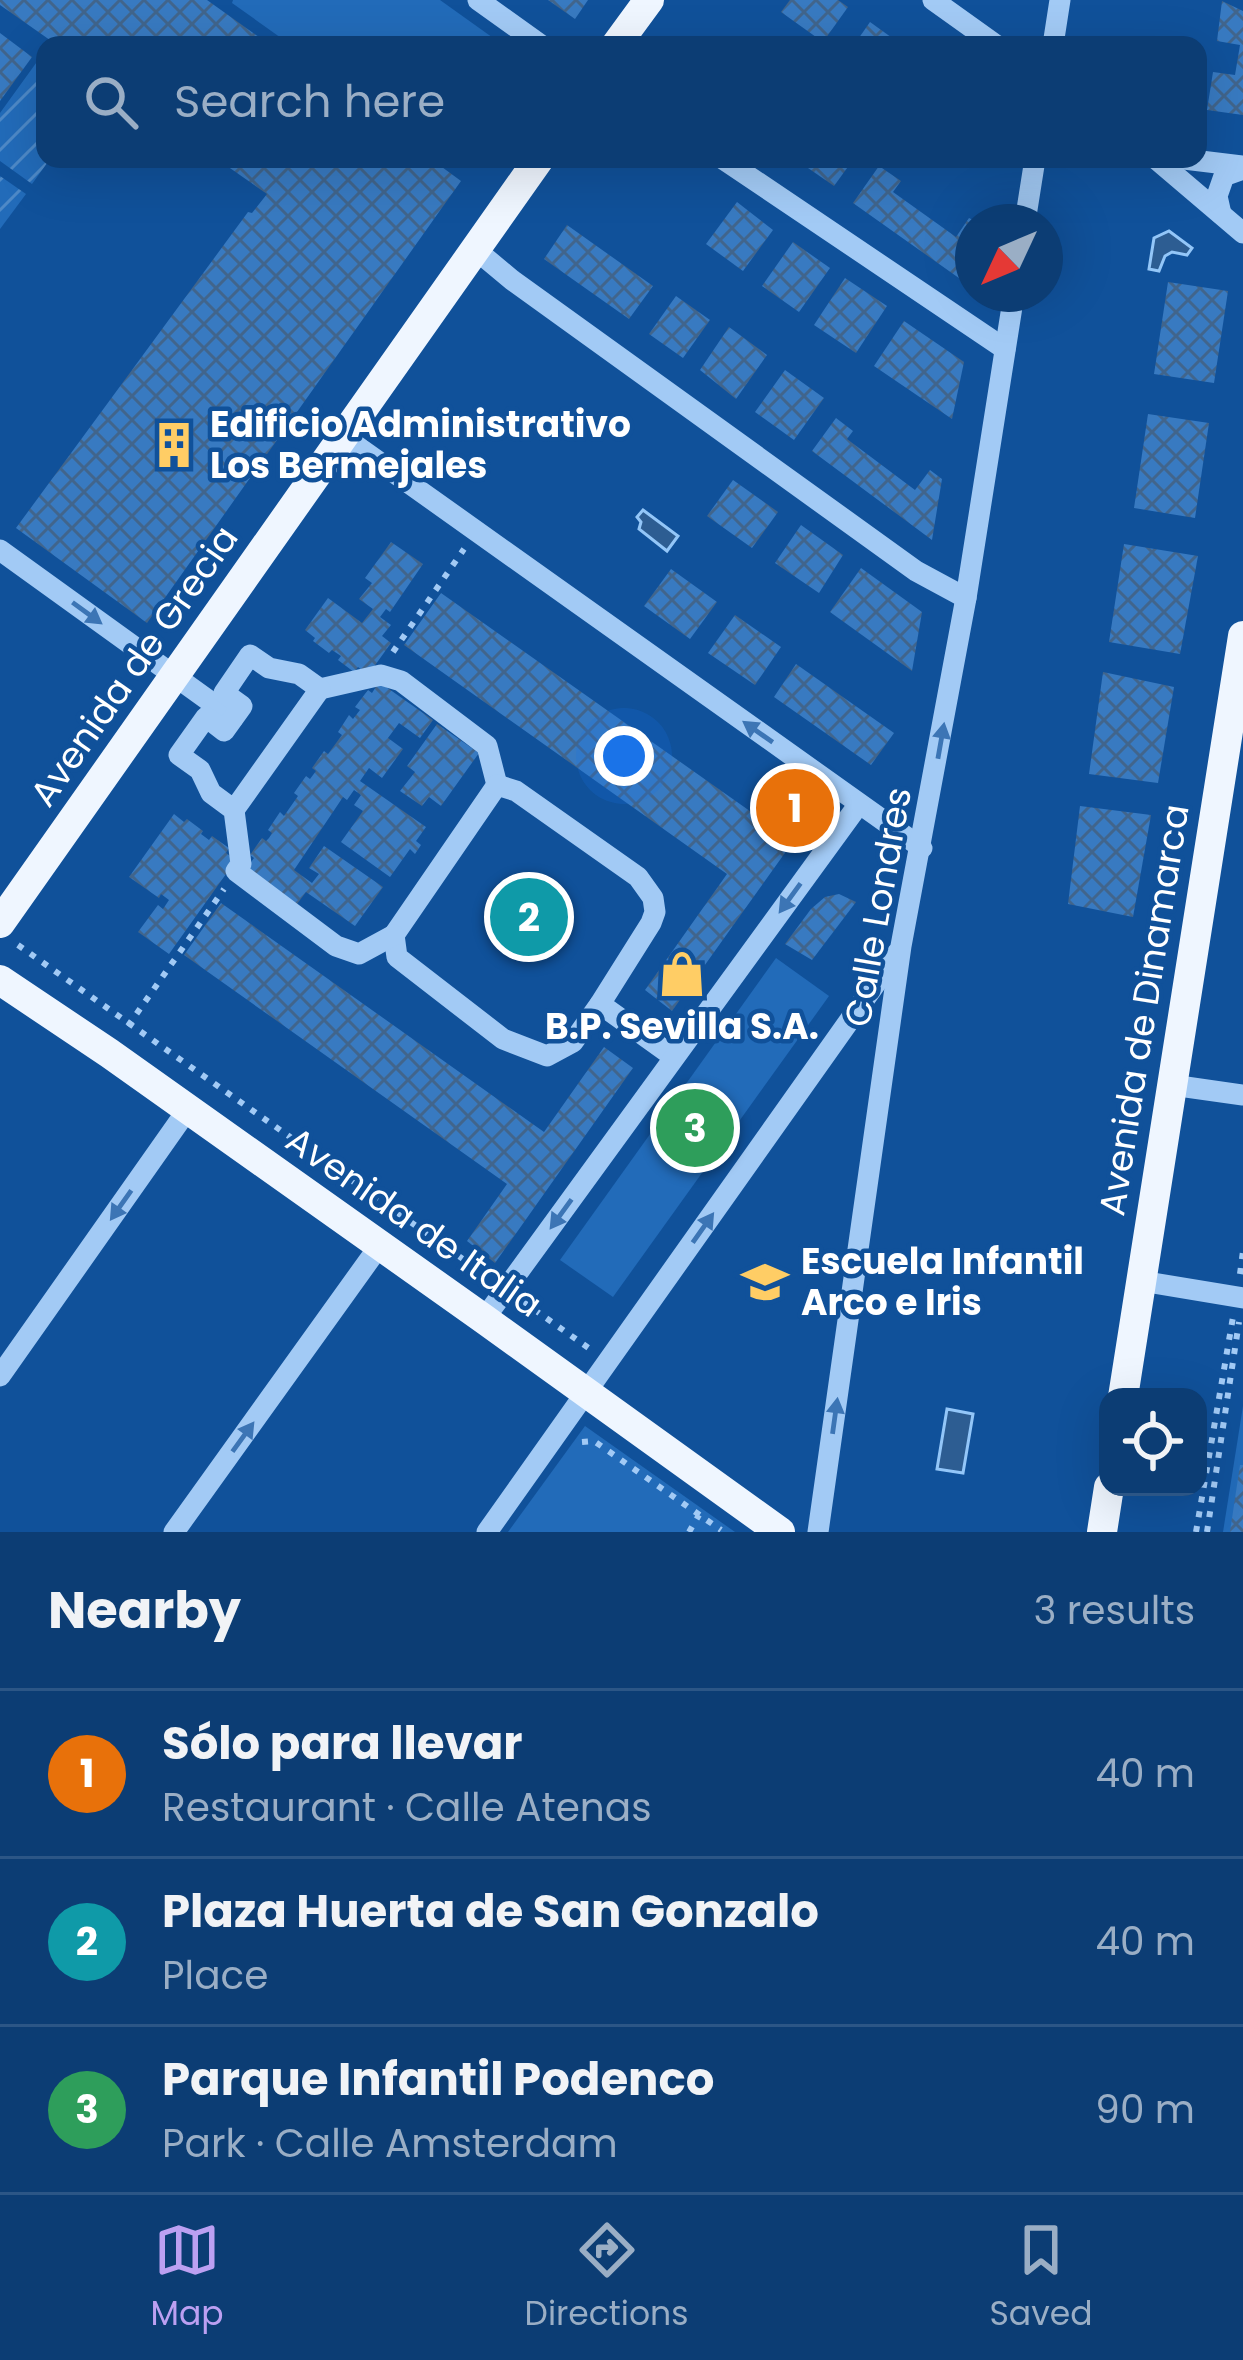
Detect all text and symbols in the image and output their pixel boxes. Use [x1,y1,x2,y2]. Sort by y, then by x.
search box [36,36,1207,168]
icon: search [78,69,144,135]
text: Search here [174,70,445,133]
north arrow [955,204,1063,312]
place label: Edificio Administrativo Los Bermejales [210,399,631,491]
building icon: Edificio Administrativo Los Bermejales [149,420,199,470]
street label: Avenida de Grecia [18,515,250,817]
one-way arrow [71,600,103,624]
one-way arrow [742,720,774,744]
one-way arrow [932,721,950,759]
your location [594,726,654,786]
pin: 1 [756,763,834,853]
street label: Calle Londres [832,783,924,1031]
street label: Avenida de Dinamarca [1086,801,1202,1219]
pin: 2 [490,872,568,962]
one-way arrow [779,882,802,914]
shop icon: B.P. Sevilla S.A. [657,949,707,999]
place label: B.P. Sevilla S.A. [545,1001,819,1052]
pin: 3 [656,1083,734,1173]
street label: Avenida de Italia [276,1115,552,1329]
one-way arrow [110,1189,133,1221]
one-way arrow [550,1198,573,1230]
one-way arrow [691,1212,714,1244]
place label: Escuela Infantil Arco e Iris [801,1236,1084,1328]
school or university icon: Escuela Infantil Arco e Iris [740,1257,790,1307]
map controls [1099,1388,1207,1496]
button: locate [1099,1388,1207,1496]
one-way arrow [826,1397,845,1434]
one-way arrow [230,1421,254,1453]
text: Nearby [48,1574,241,1646]
text: 3 results [1033,1583,1195,1638]
text: Sólo para llevar [162,1712,523,1775]
text: 1 [80,1746,94,1801]
text: 40 m [1095,1746,1195,1801]
text: Restaurant · Calle Atenas [162,1780,652,1835]
text: Plaza Huerta de San Gonzalo [162,1880,819,1943]
text: 2 [76,1914,98,1969]
text: 40 m [1095,1914,1195,1969]
text: Place [162,1948,268,2003]
text: Parque Infantil Podenco [162,2048,714,2111]
text: 3 [75,2082,99,2137]
text: 90 m [1095,2082,1195,2137]
text: Park · Calle Amsterdam [162,2116,618,2171]
tab: Map [151,2217,224,2339]
tab: Directions [525,2217,688,2339]
tab: Saved [990,2217,1092,2339]

